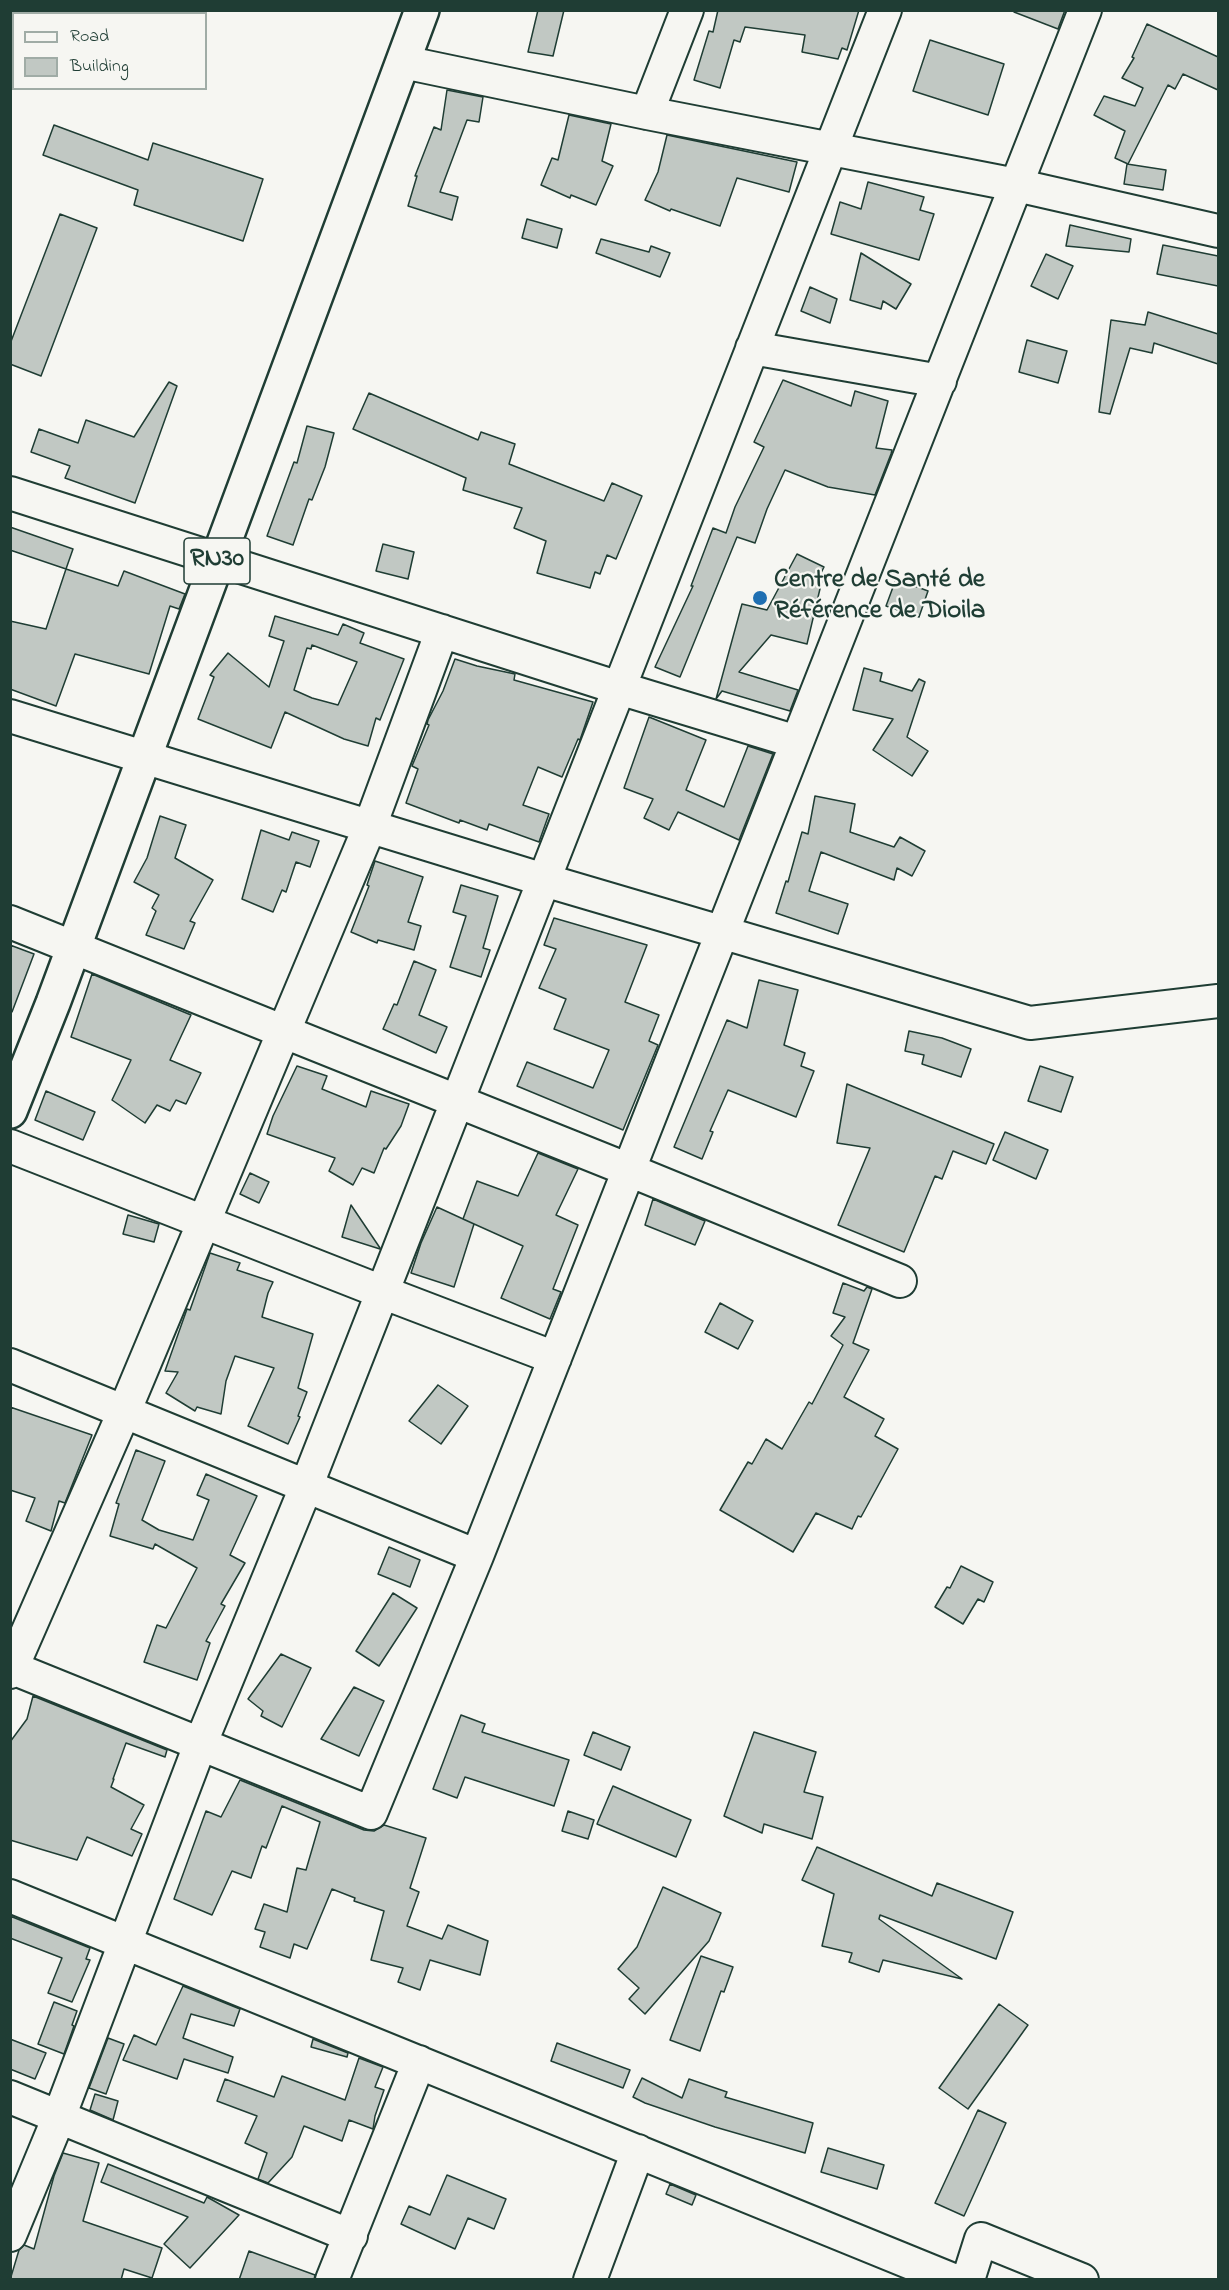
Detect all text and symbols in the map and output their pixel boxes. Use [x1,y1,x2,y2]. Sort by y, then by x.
legend [12,12,207,90]
text: Road [70,24,109,50]
text: Building [70,54,129,80]
road number: RN30 [184,538,250,584]
place label: Centre de Santé de Référence de Dioila [774,566,985,629]
marker: Centre de Santé de Référence de Dioila [751,589,769,607]

